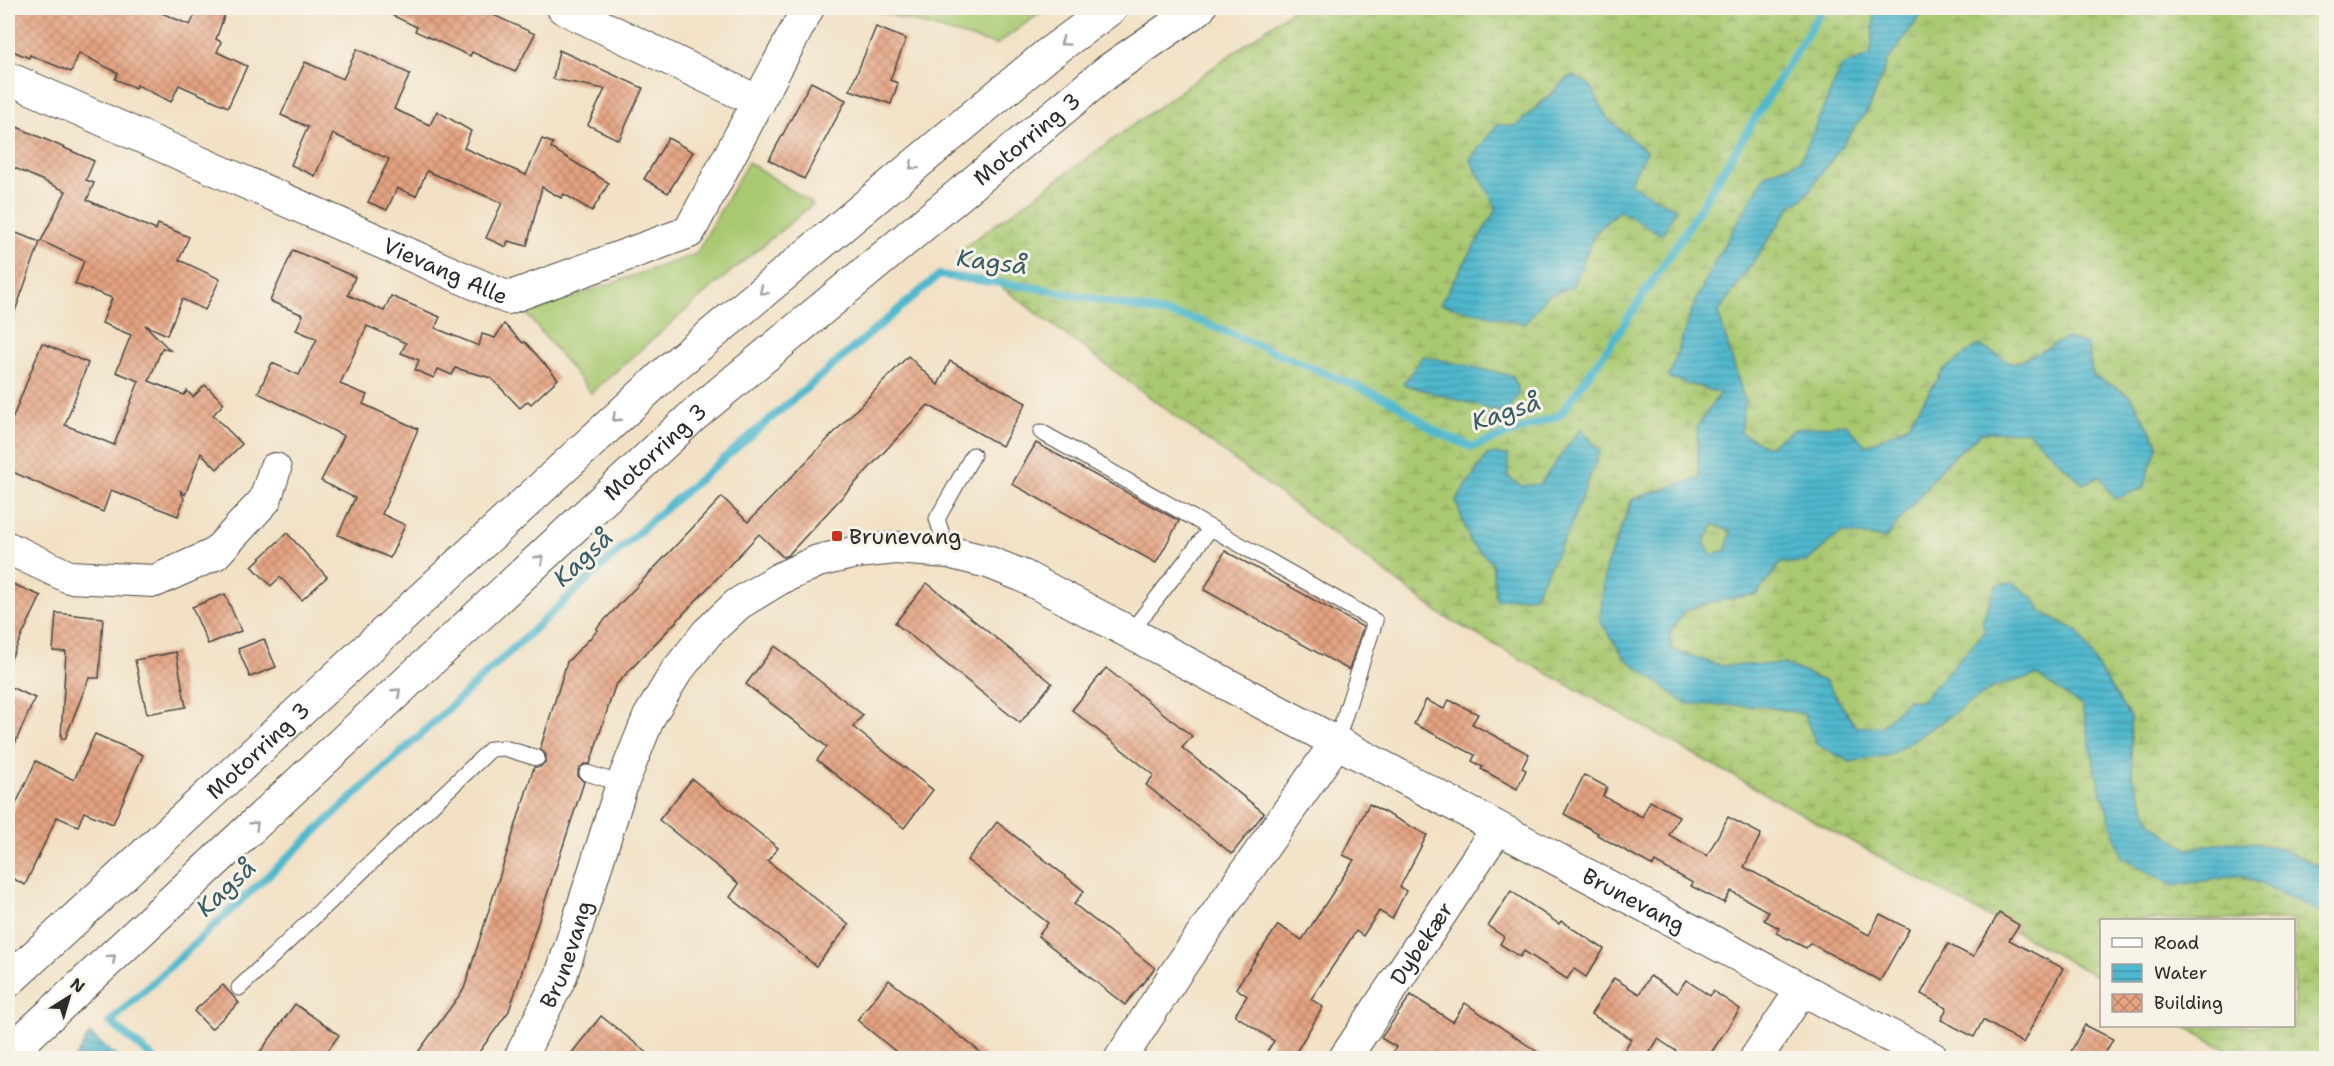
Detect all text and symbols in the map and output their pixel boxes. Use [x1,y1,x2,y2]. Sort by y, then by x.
one-way arrow [1059,35,1070,46]
street label: Motorring 3 [967,86,1086,192]
one-way arrow [909,159,920,170]
street label: Vievang Alle [379,230,512,311]
water label: Kagså [955,242,1029,282]
one-way arrow [759,283,770,294]
water label: Kagså [1467,386,1545,438]
street label: Motorring 3 [597,396,713,507]
one-way arrow [612,411,623,422]
water label: Kagså [546,522,620,594]
place label: Brunevang [849,522,961,551]
marker: Brunevang [830,529,844,543]
one-way arrow [533,555,544,566]
one-way arrow [391,688,401,699]
street label: Motorring 3 [200,695,316,805]
one-way arrow [248,821,258,832]
water label: Kagså [189,852,263,924]
street label: Brunevang [1578,861,1691,939]
street label: Dybekær [1383,896,1459,990]
street label: Brunevang [533,897,599,1013]
legend [2100,919,2295,1027]
text: Road [2154,931,2199,955]
one-way arrow [105,954,116,965]
text: Water [2154,961,2207,985]
north arrow [39,967,99,1027]
text: N [66,973,89,998]
text: Building [2154,991,2223,1015]

